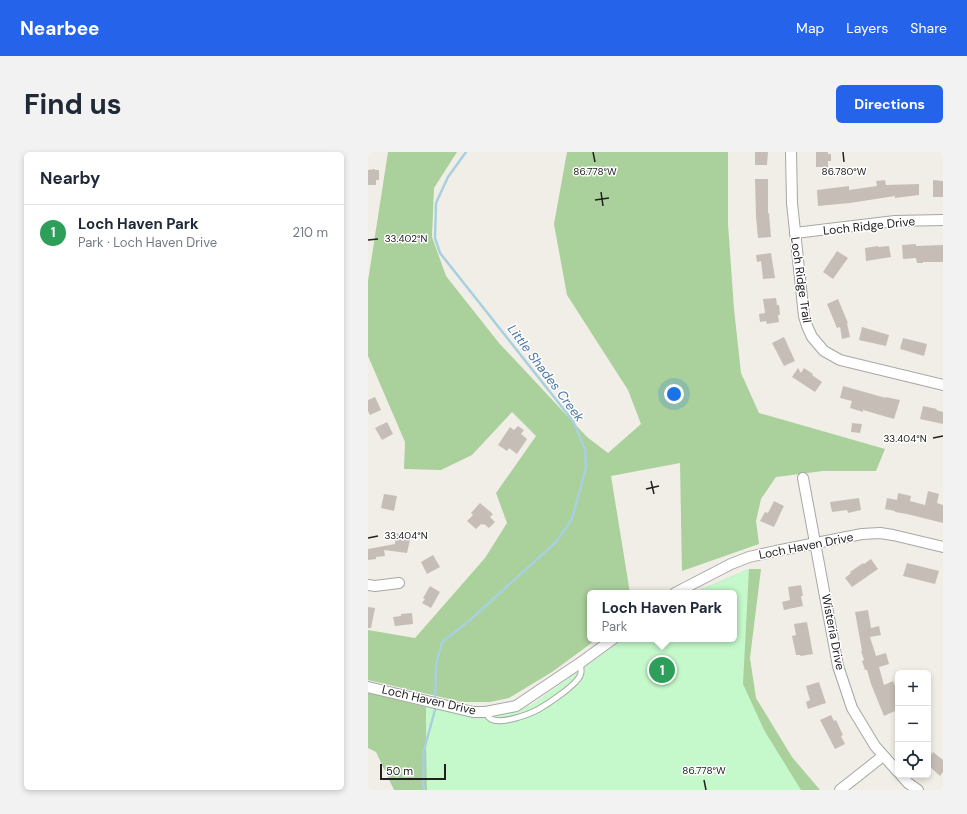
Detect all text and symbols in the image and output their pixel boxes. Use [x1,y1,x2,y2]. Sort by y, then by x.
text: Nearbee [20,16,100,41]
text: Map [796,19,824,37]
text: Layers [846,19,888,37]
text: Share [910,19,947,37]
button: Directions [836,85,943,123]
text: Find us [24,86,122,123]
text: 86.778°W [573,165,617,178]
text: 86.780°W [822,165,867,178]
text: Nearby [40,167,100,189]
street label: Loch Ridge Drive [822,213,916,239]
text: Loch Haven Park [78,214,199,234]
text: 1 [51,224,55,241]
text: 210 m [293,224,328,241]
text: 33.402°N [385,232,427,245]
text: Park · Loch Haven Drive [78,234,217,251]
street label: Loch Ridge Trail [787,236,815,324]
water label: Little Shades Creek [504,321,588,425]
your location [664,384,684,404]
text: 33.404°N [883,432,927,445]
text: 33.404°N [384,529,428,542]
street label: Loch Haven Drive [757,529,855,563]
popup [587,590,737,642]
street label: Wisteria Drive [818,593,848,672]
text: Loch Haven Park [602,598,722,618]
text: Park [602,618,627,635]
pin: 1 [649,655,675,685]
map controls [895,670,931,778]
button: + [895,670,931,706]
street label: Loch Haven Drive [380,681,478,719]
button: − [895,706,931,742]
button: locate [895,742,931,778]
scale bar [380,762,446,781]
text: 50 m [386,764,413,778]
text: 86.778°W [682,764,726,777]

